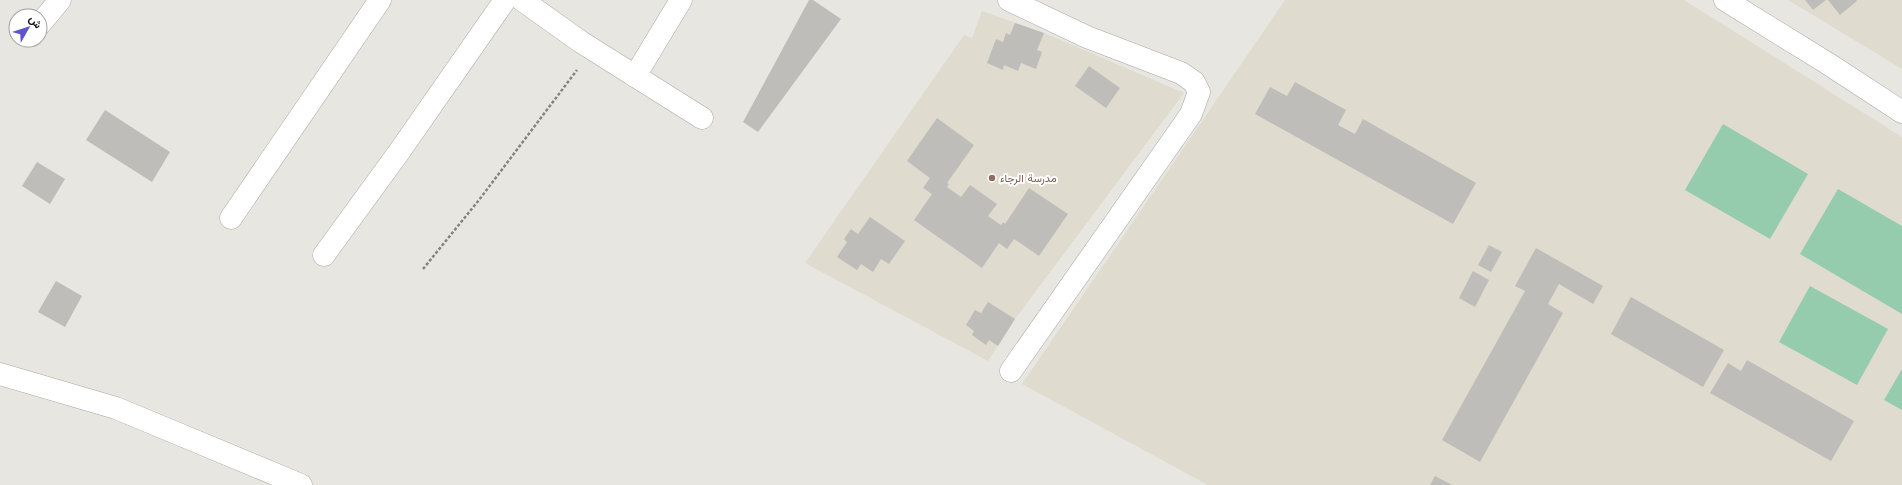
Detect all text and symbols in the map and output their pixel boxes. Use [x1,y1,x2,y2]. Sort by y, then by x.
north arrow [8,8,48,48]
text: ش [26,13,45,31]
place label: مدرسة الرجاء [1000,172,1057,185]
marker: مدرسة الرجاء [987,173,997,183]

